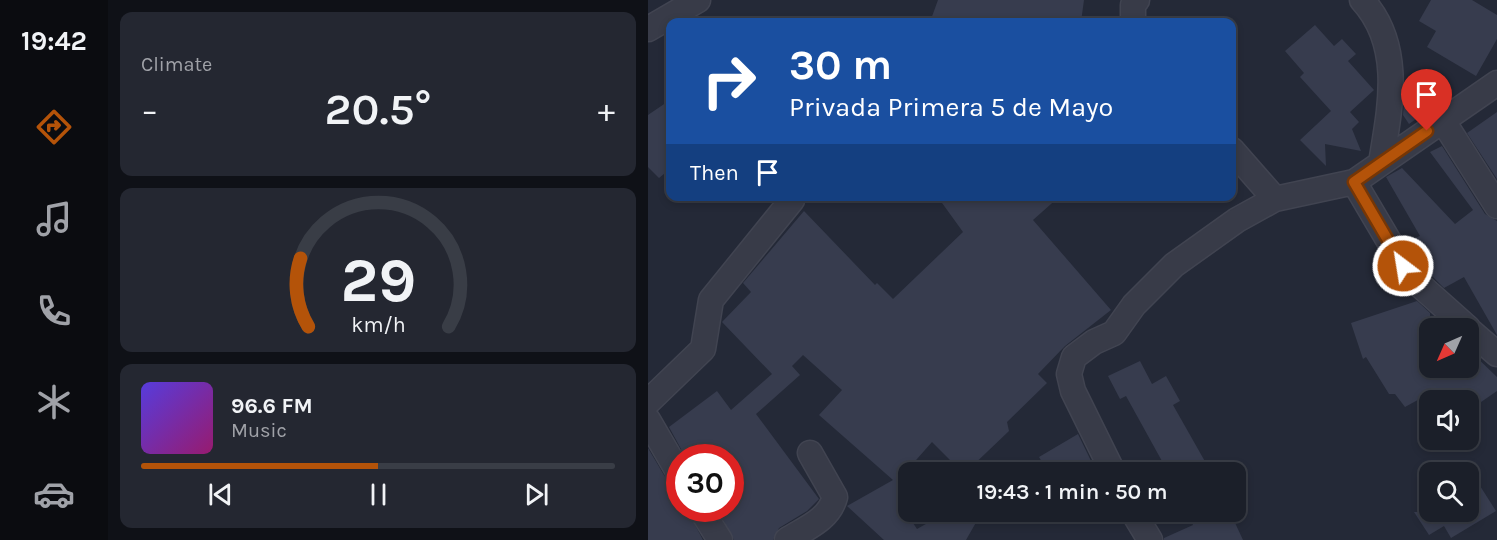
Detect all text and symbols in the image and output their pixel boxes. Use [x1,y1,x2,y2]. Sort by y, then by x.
text: 19:42 [21,25,87,57]
text: 30 m [789,40,892,90]
icon: right [690,42,768,120]
text: Climate [141,53,212,76]
pin [1401,69,1452,131]
icon: arrive [1410,78,1443,111]
text: 20.5° [325,83,431,135]
text: − [141,91,158,129]
text: + [598,91,615,129]
text: Privada Primera 5 de Mayo [789,91,1113,123]
icon: directions [33,106,75,148]
icon: arrive [751,156,784,189]
text: Then [690,160,739,186]
icon: music [33,198,75,240]
position arrow [1371,234,1435,298]
text: 29 [340,244,416,317]
icon: phone [33,290,75,332]
text: km/h [351,312,405,337]
north arrow [1419,318,1479,378]
map controls [1419,318,1479,522]
icon: climate [33,381,75,423]
button: sound [1419,390,1479,450]
text: 96.6 FM [231,393,313,419]
text: Music [231,419,287,442]
speed limit sign: 30 [666,444,744,522]
button: search [1419,462,1479,522]
icon: car [33,473,75,515]
icon: previous [204,478,237,511]
icon: pause [362,478,395,511]
icon: next [520,478,553,511]
text: 19:43 · 1 min · 50 m [976,479,1168,505]

